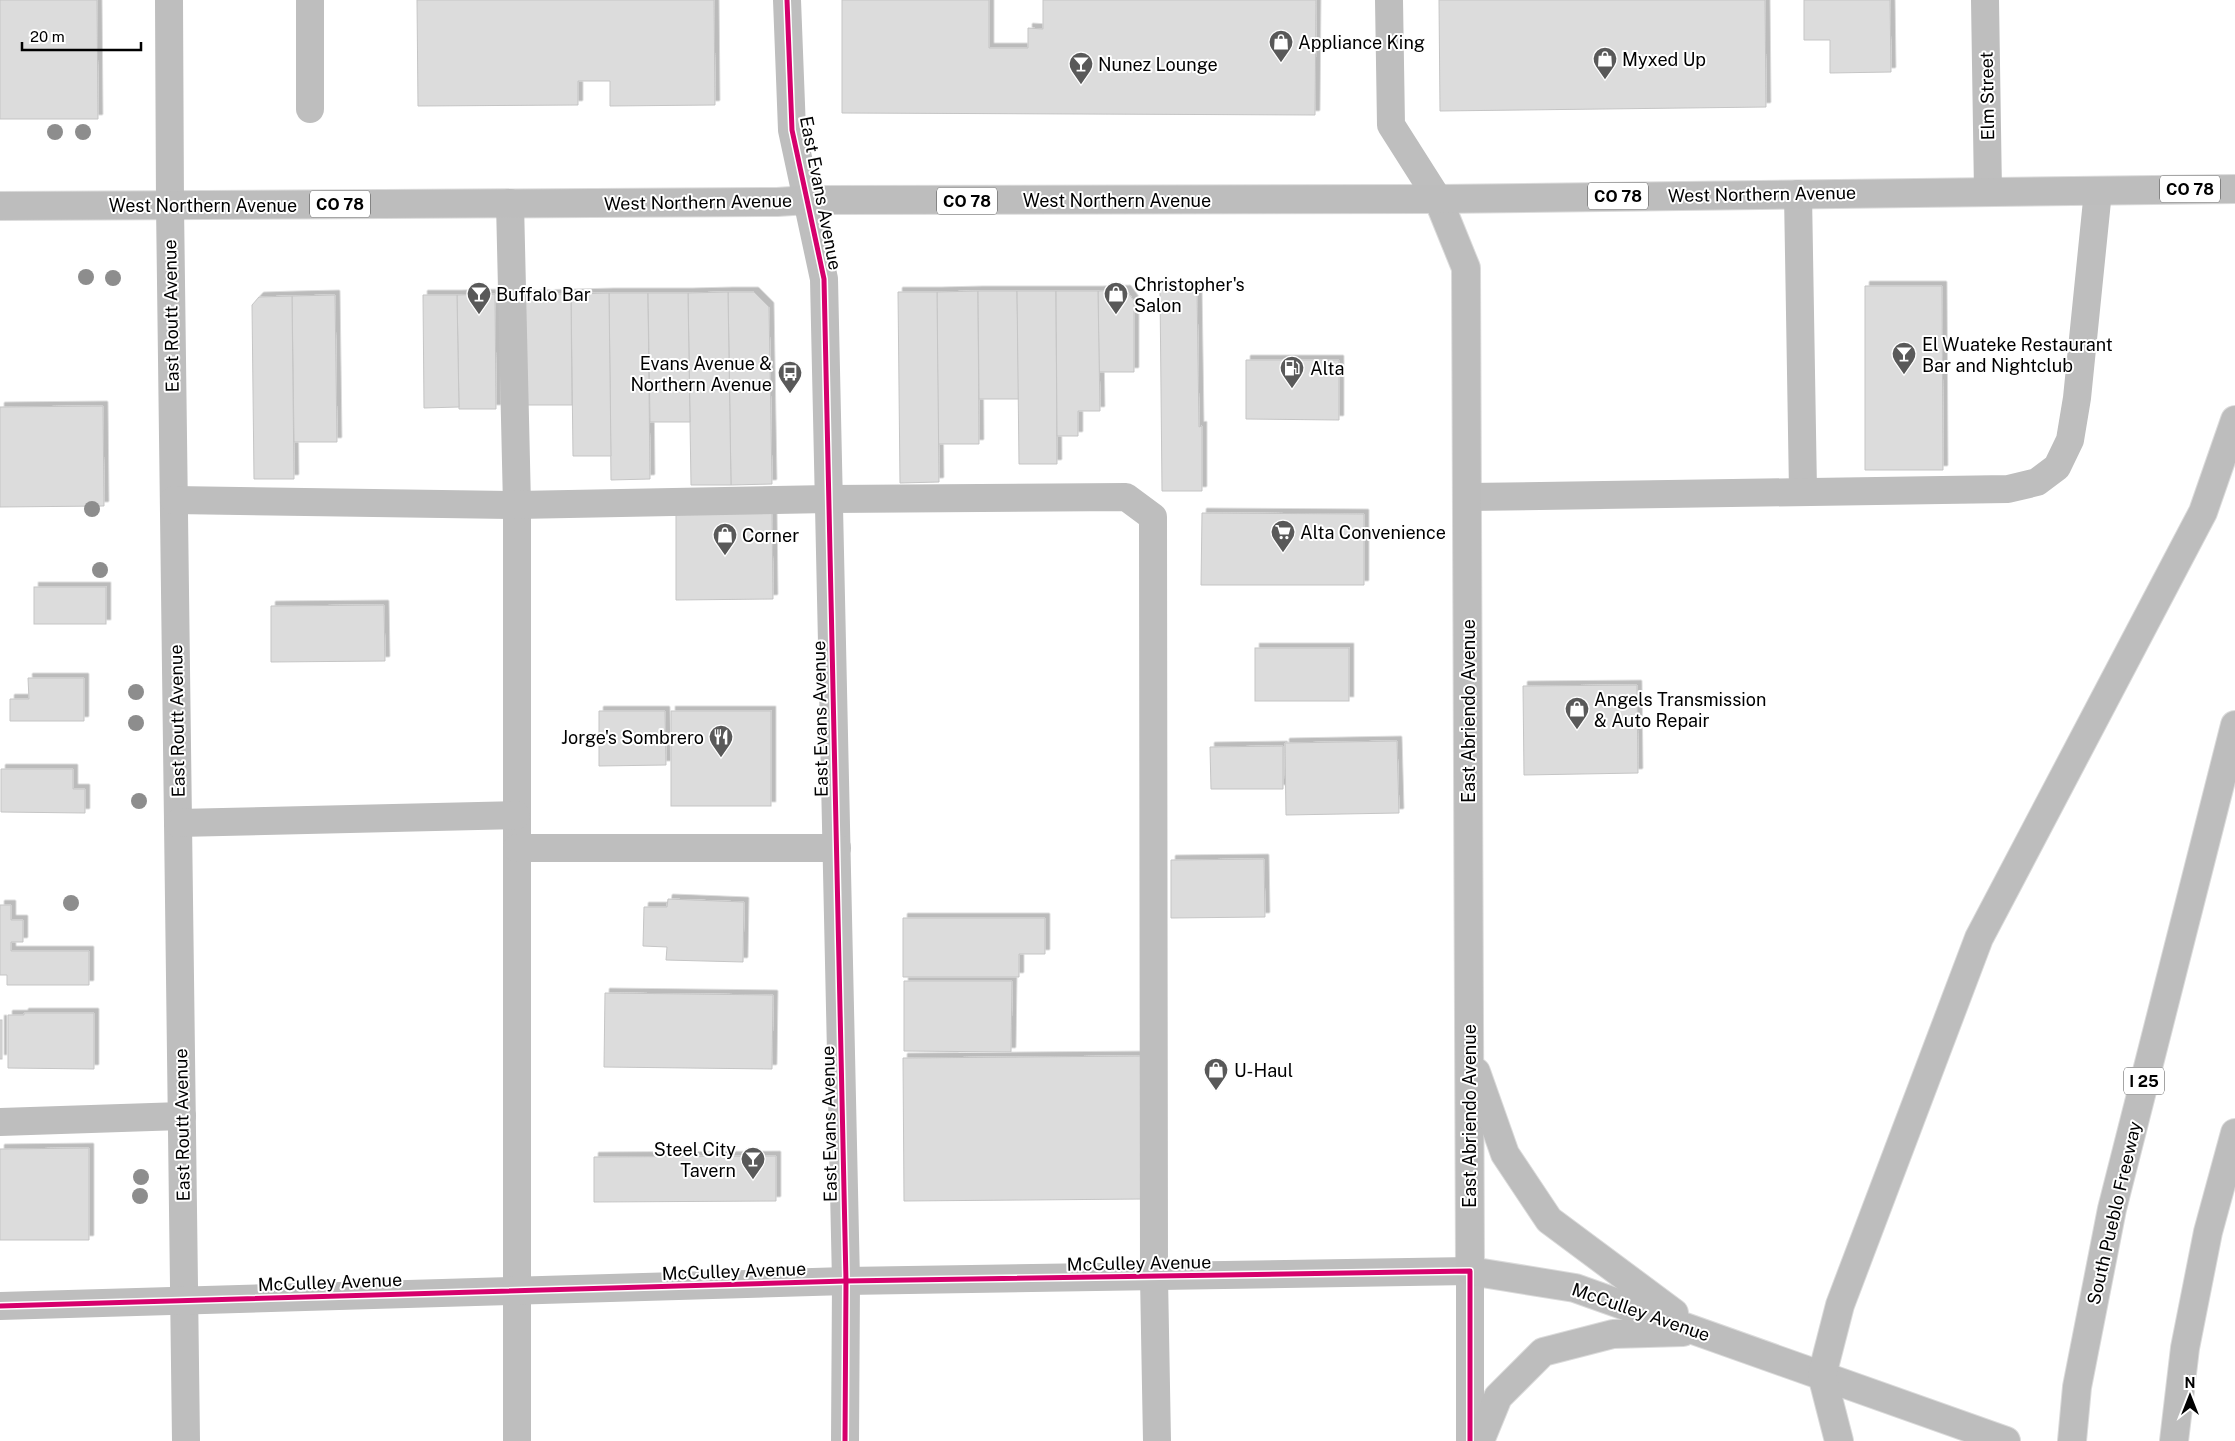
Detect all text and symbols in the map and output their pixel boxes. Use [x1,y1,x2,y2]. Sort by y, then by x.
scale bar [22,20,141,52]
text: 20 m [30,28,65,45]
shop icon: Appliance King [1268,29,1294,63]
place label: Appliance King [1298,32,1425,53]
shop icon: Myxed Up [1592,46,1618,80]
place label: Myxed Up [1622,49,1706,70]
bar icon: Nunez Lounge [1068,51,1094,85]
street label: Elm Street [1976,51,1998,141]
place label: Nunez Lounge [1098,54,1218,75]
street label: East Evans Avenue [796,114,846,272]
road number: CO 78 [2160,175,2220,202]
road number: CO 78 [1588,182,1648,210]
street label: West Northern Avenue [1668,182,1856,206]
road number: CO 78 [937,188,997,215]
road number: CO 78 [310,190,370,218]
street label: West Northern Avenue [604,190,792,214]
street label: West Northern Avenue [1023,190,1211,211]
street label: West Northern Avenue [109,195,297,216]
street label: East Routt Avenue [159,239,183,393]
place label: Christopher's Salon [1134,274,1245,316]
bar icon: Buffalo Bar [466,281,492,315]
shop icon: Christopher's Salon [1103,281,1129,315]
place label: Buffalo Bar [496,284,591,305]
place label: El Wuateke Restaurant Bar and Nightclub [1922,334,2113,376]
bar icon: El Wuateke Restaurant Bar and Nightclub [1891,341,1917,375]
place label: Evans Avenue & Northern Avenue [630,353,772,395]
fuel station icon: Alta [1279,355,1305,389]
place label: Alta [1310,358,1344,379]
bus stop icon: Evans Avenue & Northern Avenue [777,360,803,394]
supermarket icon: Alta Convenience [1270,519,1296,553]
shop icon: Corner [712,522,738,556]
place label: Alta Convenience [1300,522,1446,543]
place label: Corner [742,525,799,546]
street label: East Abriendo Avenue [1458,619,1479,803]
street label: East Evans Avenue [808,641,832,797]
street label: East Routt Avenue [165,644,189,798]
place label: Angels Transmission & Auto Repair [1594,689,1766,731]
shop icon: Angels Transmission & Auto Repair [1564,696,1590,730]
restaurant icon: Jorge's Sombrero [708,724,734,758]
place label: Jorge's Sombrero [561,727,704,748]
street label: East Abriendo Avenue [1459,1024,1480,1208]
street label: East Evans Avenue [817,1046,841,1202]
street label: East Routt Avenue [170,1048,194,1202]
shop icon: U-Haul [1203,1057,1229,1091]
place label: U-Haul [1234,1060,1293,1081]
road number: I 25 [2124,1068,2164,1094]
street label: South Pueblo Freeway [2083,1119,2145,1307]
place label: Steel City Tavern [654,1139,736,1181]
bar icon: Steel City Tavern [740,1146,766,1180]
street label: McCulley Avenue [1067,1251,1211,1275]
street label: McCulley Avenue [661,1258,807,1284]
street label: McCulley Avenue [257,1269,403,1295]
street label: McCulley Avenue [1569,1279,1713,1345]
north arrow [2165,1371,2215,1421]
text: N [2185,1375,2195,1391]

